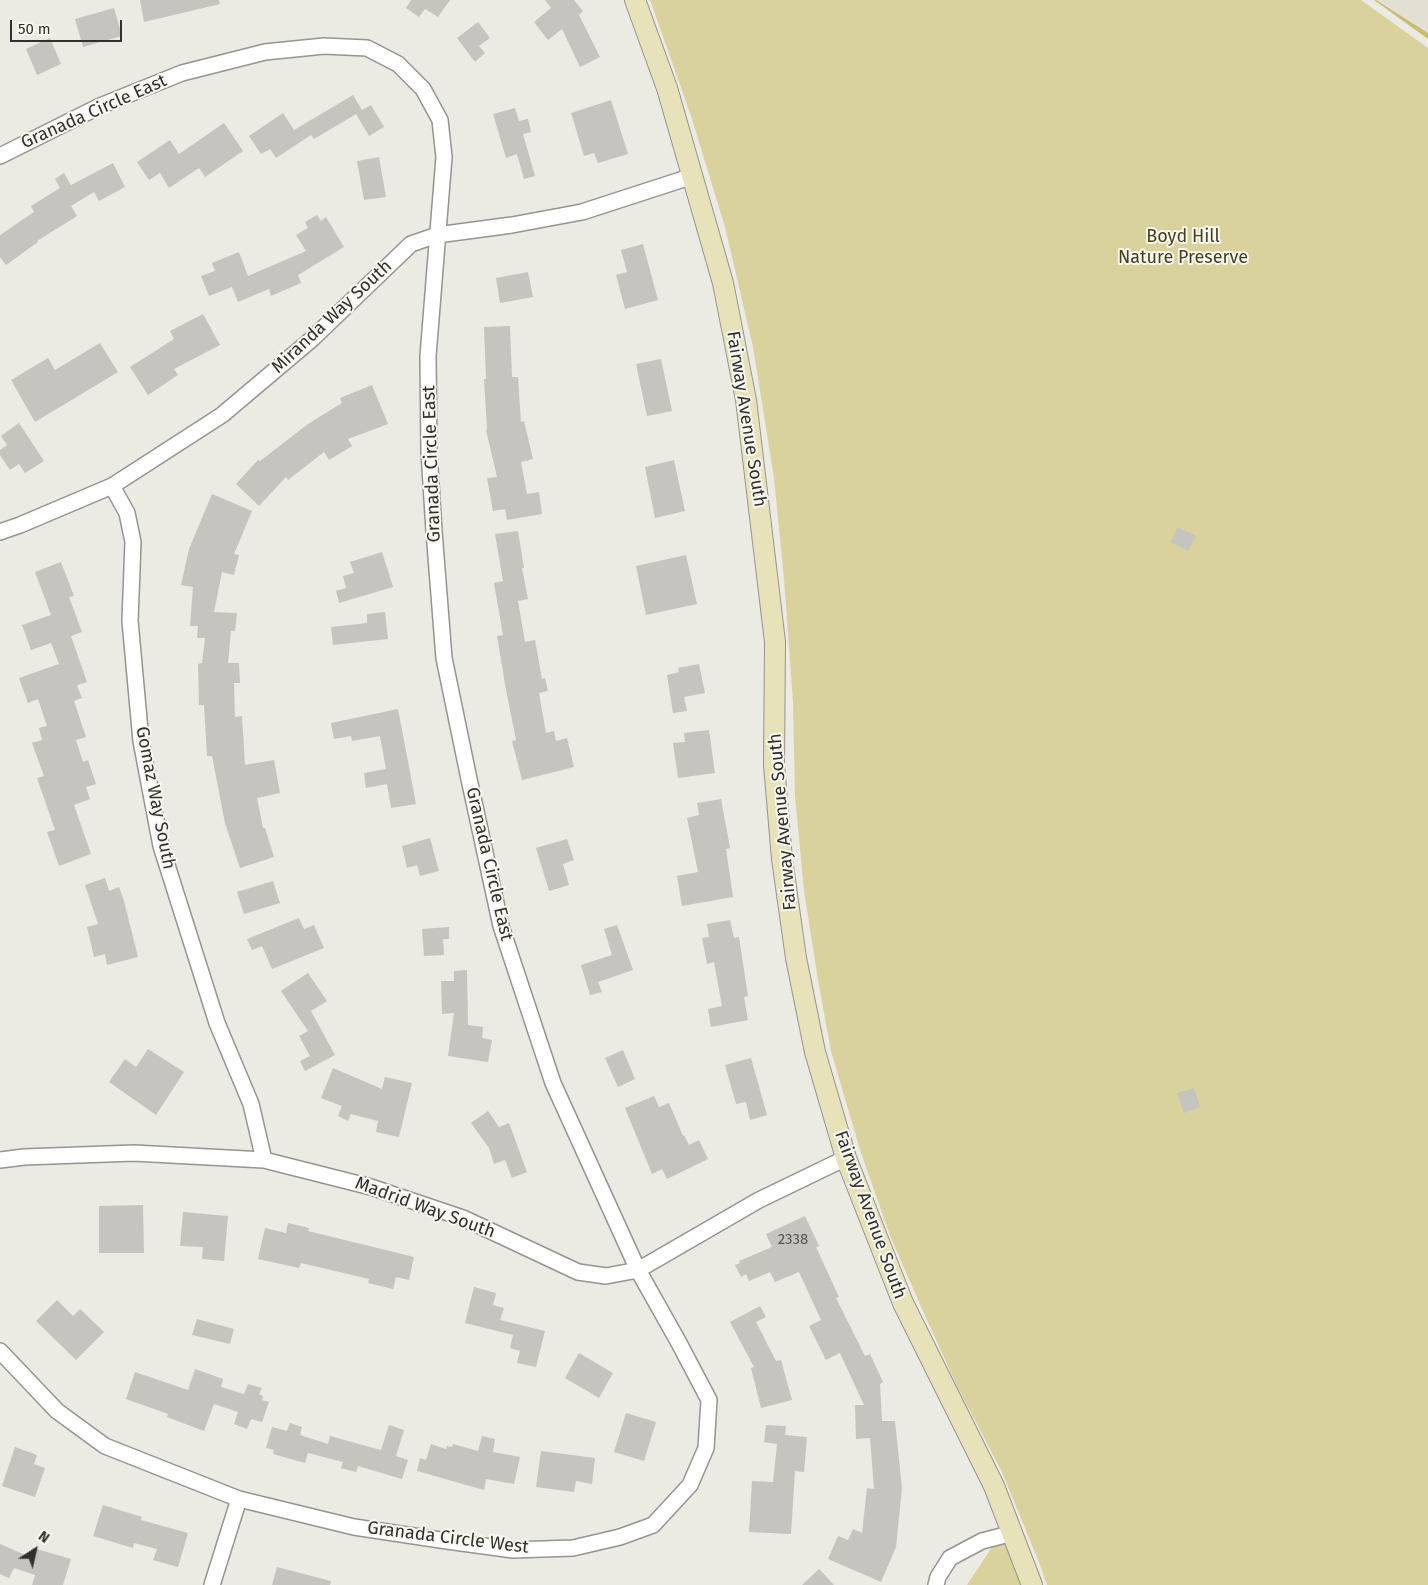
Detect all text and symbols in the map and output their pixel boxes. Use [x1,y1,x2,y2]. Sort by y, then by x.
scale bar [12,10,125,42]
text: 50 m [18,20,51,38]
street label: Granada Circle East [18,70,170,154]
park label: Boyd Hill Nature Preserve [1118,226,1248,268]
street label: Miranda Way South [267,256,397,378]
street label: Fairway Avenue South [721,330,771,508]
street label: Granada Circle East [418,385,446,543]
street label: Gomaz Way South [131,725,179,871]
street label: Fairway Avenue South [764,733,802,911]
street label: Granada Circle East [461,785,517,943]
street label: Fairway Avenue South [829,1128,911,1302]
street label: Madrid Way South [352,1173,498,1243]
house number: 2338 [778,1231,808,1249]
street label: Granada Circle West [366,1517,530,1559]
north arrow [10,1525,60,1575]
text: N [35,1528,53,1547]

